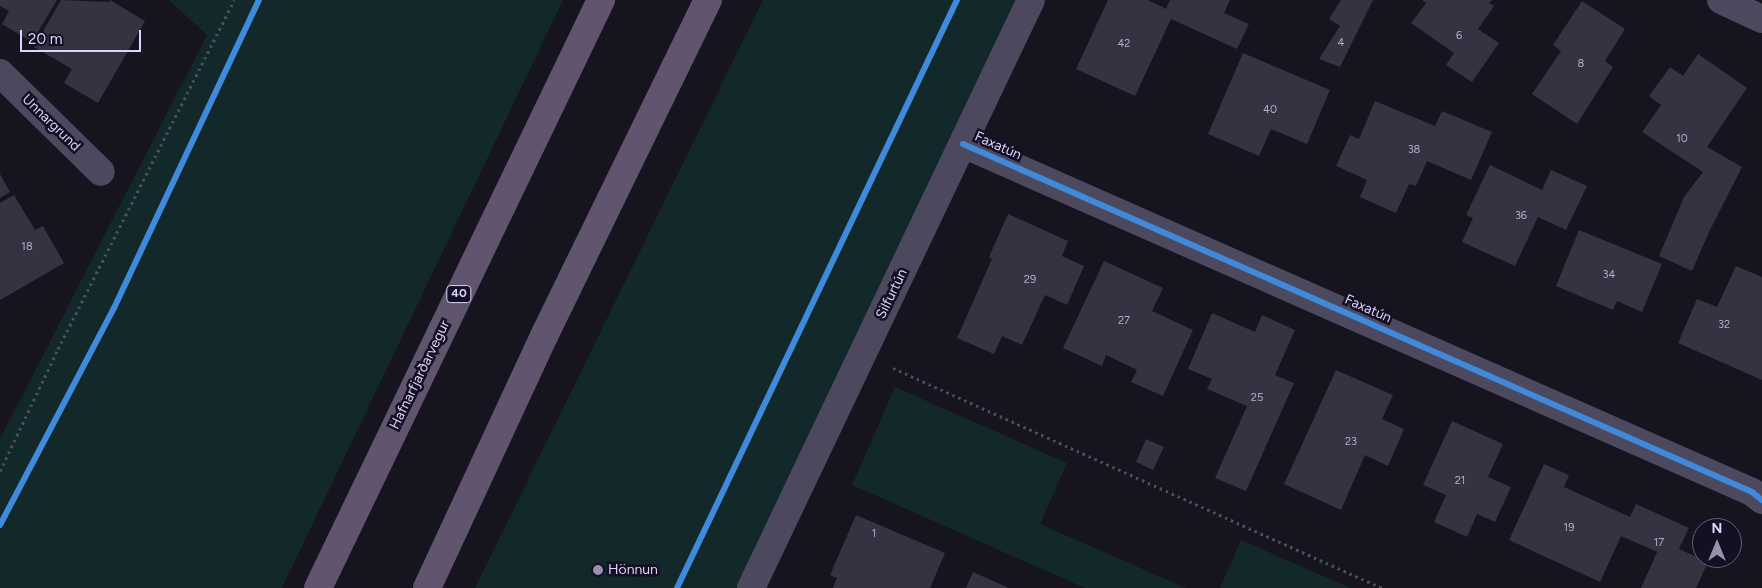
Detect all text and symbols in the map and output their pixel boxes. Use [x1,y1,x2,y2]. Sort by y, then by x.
scale bar [22,20,144,52]
house number: 6 [1456,29,1462,43]
text: 20 m [28,30,62,48]
house number: 4 [1338,36,1344,50]
house number: 42 [1118,37,1130,51]
house number: 8 [1578,57,1584,71]
street label: Unnargrund [18,91,84,155]
house number: 40 [1263,103,1277,117]
street label: Faxatún [972,128,1024,164]
house number: 10 [1676,132,1688,146]
house number: 38 [1408,143,1420,157]
house number: 36 [1515,209,1527,223]
house number: 18 [21,240,33,254]
street label: Silfurtún [873,266,911,322]
house number: 34 [1603,268,1615,282]
house number: 29 [1024,273,1036,287]
road number: 40 [445,284,473,304]
street label: Faxatún [1342,291,1394,327]
house number: 27 [1118,314,1130,328]
street label: Hafnarfjarðarvegur [386,318,454,432]
house number: 32 [1718,318,1730,332]
house number: 25 [1251,391,1263,405]
house number: 23 [1345,435,1357,449]
house number: 21 [1455,474,1465,488]
north arrow [1692,518,1742,568]
text: N [1712,520,1722,537]
house number: 19 [1564,521,1574,535]
house number: 1 [872,527,876,541]
house number: 17 [1654,536,1664,550]
place label: Hönnun [608,562,658,578]
marker: Hönnun [592,564,604,576]

